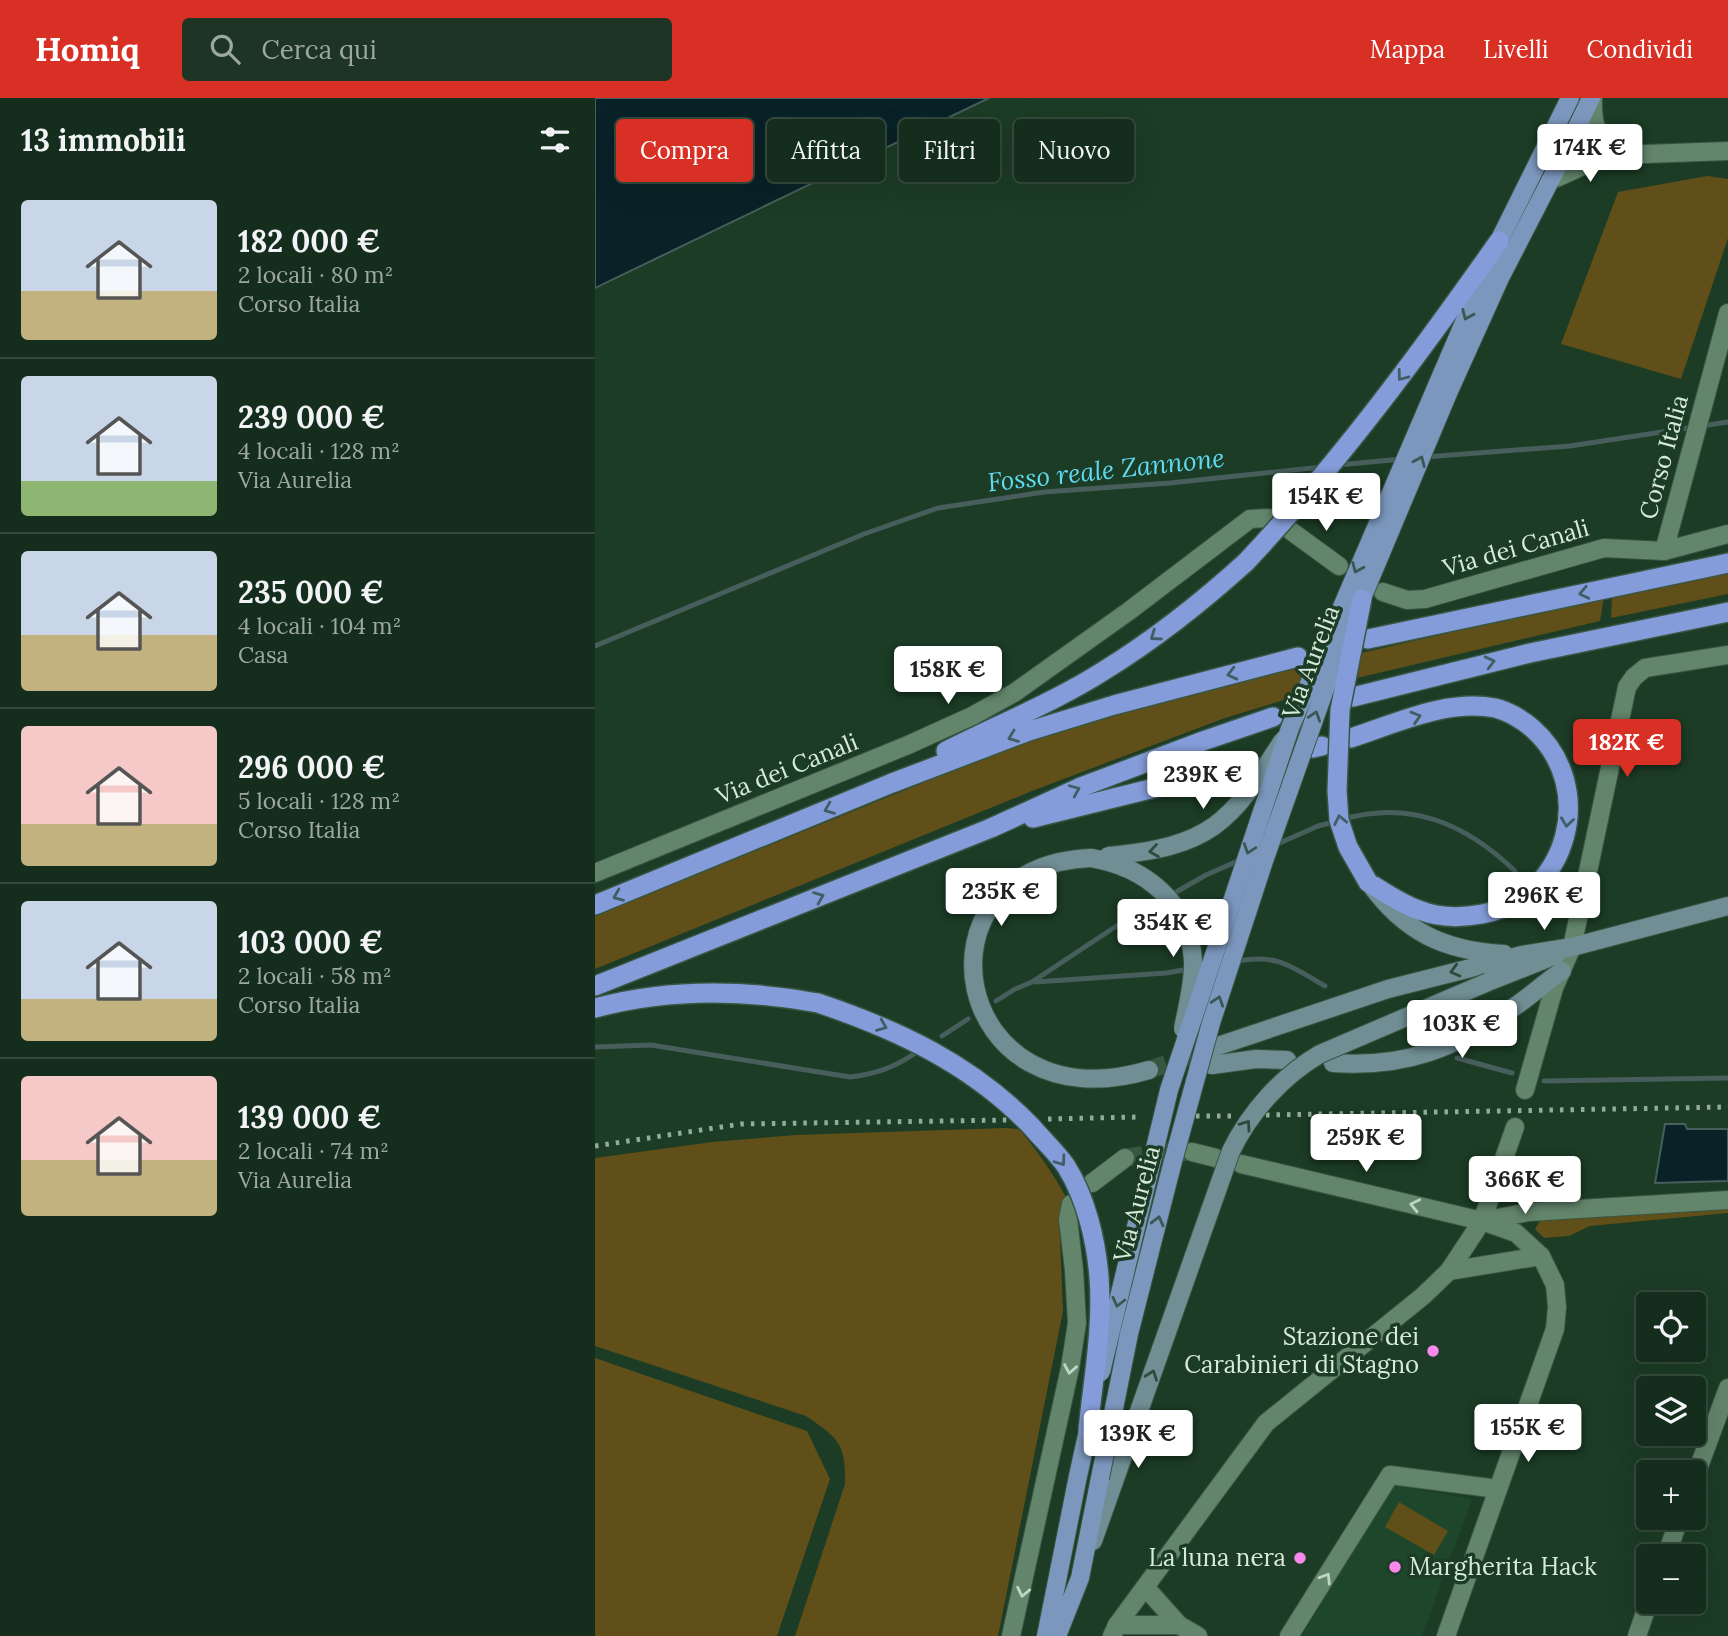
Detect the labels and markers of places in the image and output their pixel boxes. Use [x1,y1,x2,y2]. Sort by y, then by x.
pin: 174K € [1533,125,1647,184]
pin: 154K € [1269,474,1383,533]
pin: 158K € [891,646,1005,706]
pin: 182K € [1570,720,1684,779]
pin: 239K € [1146,752,1260,811]
pin: 235K € [944,868,1058,928]
pin: 296K € [1487,872,1601,932]
pin: 354K € [1116,900,1230,959]
pin: 103K € [1405,1000,1519,1060]
pin: 259K € [1309,1114,1423,1174]
pin: 366K € [1468,1156,1582,1216]
place label: Stazione dei Carabinieri di Stagno [1184,1321,1419,1380]
marker: Stazione dei Carabinieri di Stagno [1425,1343,1441,1359]
pin: 155K € [1471,1404,1585,1464]
pin: 139K € [1081,1410,1195,1470]
place label: La luna nera [1149,1542,1286,1573]
marker: La luna nera [1292,1550,1308,1566]
place label: Margherita Hack [1409,1551,1597,1582]
marker: Margherita Hack [1387,1559,1403,1575]

